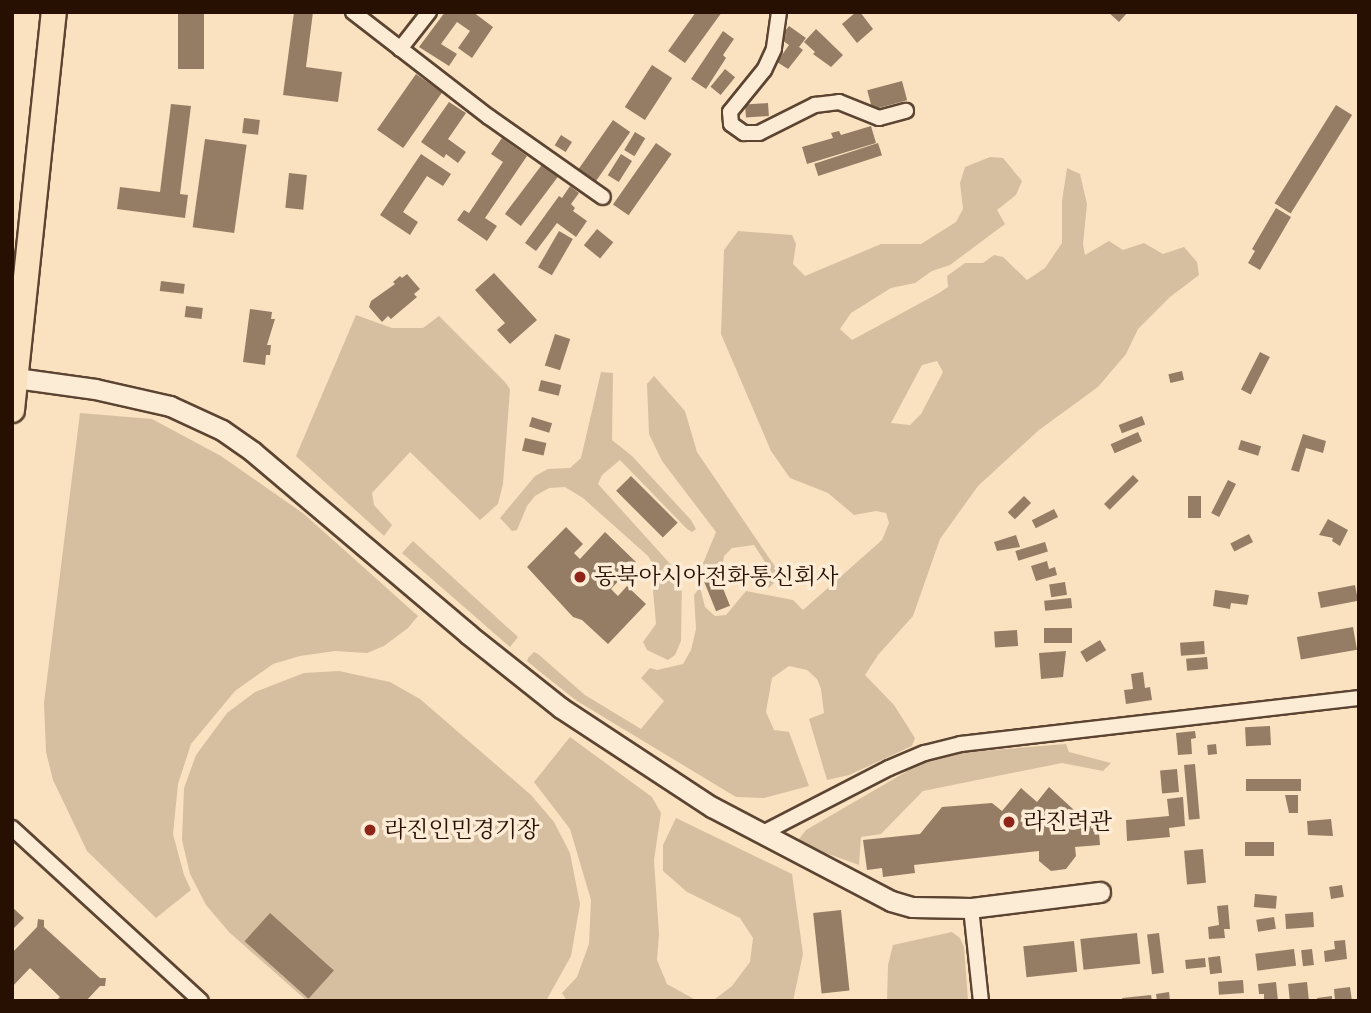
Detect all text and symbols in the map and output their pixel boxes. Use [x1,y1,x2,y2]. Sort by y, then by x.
place label: 동북아시아전화통신회사 [594,563,838,591]
marker: 동북아시아전화통신회사 [572,569,588,585]
place label: 라진려관 [1023,808,1112,836]
marker: 라진려관 [1001,814,1017,830]
place label: 라진인민경기장 [384,816,540,844]
marker: 라진인민경기장 [362,822,378,838]

